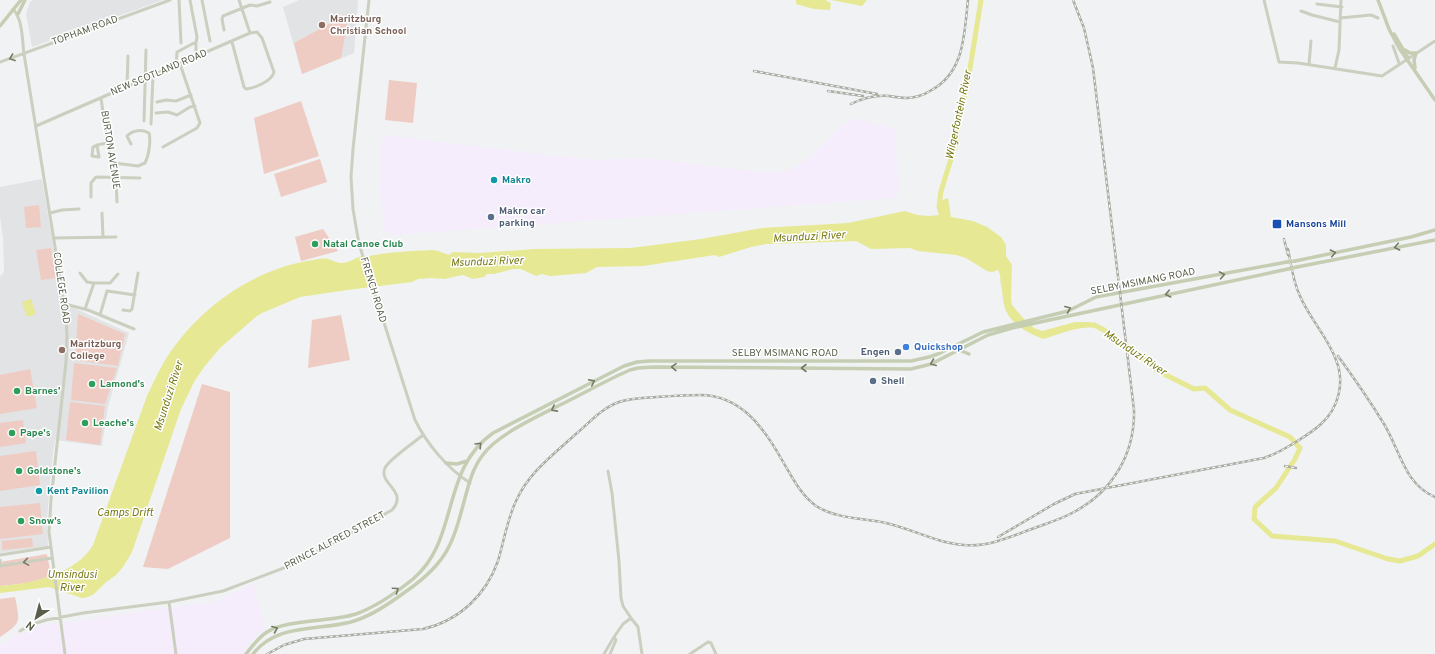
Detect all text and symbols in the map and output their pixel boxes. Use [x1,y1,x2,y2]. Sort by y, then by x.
street label: TOPHAM ROAD [50,13,120,49]
place label: Maritzburg Christian School [330,13,406,38]
marker: Maritzburg Christian School [317,20,327,30]
street label: NEW SCOTLAND ROAD [109,47,210,99]
one-way arrow [8,53,15,61]
water label: Wilgerfontein River [943,68,975,161]
street label: BURTON AVENUE [97,110,123,190]
place label: Makro [502,174,531,187]
marker: Makro [489,175,499,185]
place label: Makro car parking [499,205,546,230]
marker: Makro car parking [486,212,496,222]
marker: Mansons Mill [1271,218,1283,230]
place label: Mansons Mill [1286,218,1346,231]
water label: Msunduzi River [772,228,846,246]
place label: Natal Canoe Club [323,238,403,251]
marker: Natal Canoe Club [310,239,320,249]
one-way arrow [1394,242,1400,251]
one-way arrow [1330,249,1336,257]
street label: COLLEGE ROAD [50,251,73,325]
water label: Msunduzi River [450,254,524,270]
street label: FRENCH ROAD [357,256,389,325]
street label: SELBY MSIMANG ROAD [1090,265,1197,299]
one-way arrow [1219,271,1225,280]
one-way arrow [1164,290,1171,298]
one-way arrow [1065,306,1072,314]
water label: Msunduzi River [1101,327,1170,380]
place label: Maritzburg College [70,338,121,363]
place label: Quickshop [914,341,963,354]
marker: Quickshop [901,342,911,352]
marker: Maritzburg College [57,345,67,355]
place label: Engen [861,346,890,359]
street label: SELBY MSIMANG ROAD [732,347,838,360]
marker: Engen [893,347,903,357]
one-way arrow [929,358,936,366]
water label: Msunduzi River [151,359,187,433]
one-way arrow [671,363,677,371]
one-way arrow [801,364,807,372]
place label: Shell [881,375,905,388]
marker: Shell [868,376,878,386]
place label: Lamond's [100,378,145,391]
marker: Lamond's [87,379,97,389]
one-way arrow [588,379,596,387]
place label: Barnes' [25,385,60,398]
marker: Barnes' [12,386,22,396]
one-way arrow [550,404,558,411]
place label: Leache's [93,417,134,430]
marker: Leache's [80,418,90,428]
place label: Pape's [20,427,51,440]
marker: Pape's [7,428,17,438]
one-way arrow [474,442,482,450]
place label: Goldstone's [27,465,81,478]
marker: Goldstone's [14,466,24,476]
place label: Kent Pavilion [47,485,109,498]
marker: Kent Pavilion [34,486,44,496]
water label: Camps Drift [97,506,154,520]
street label: PRINCE ALFRED STREET [282,509,388,573]
place label: Snow's [29,515,62,528]
marker: Snow's [16,516,26,526]
one-way arrow [23,557,29,566]
water label: Umsindusi River [47,568,98,595]
one-way arrow [392,588,399,595]
north arrow [16,598,56,638]
text: N [23,617,38,633]
one-way arrow [271,625,278,633]

